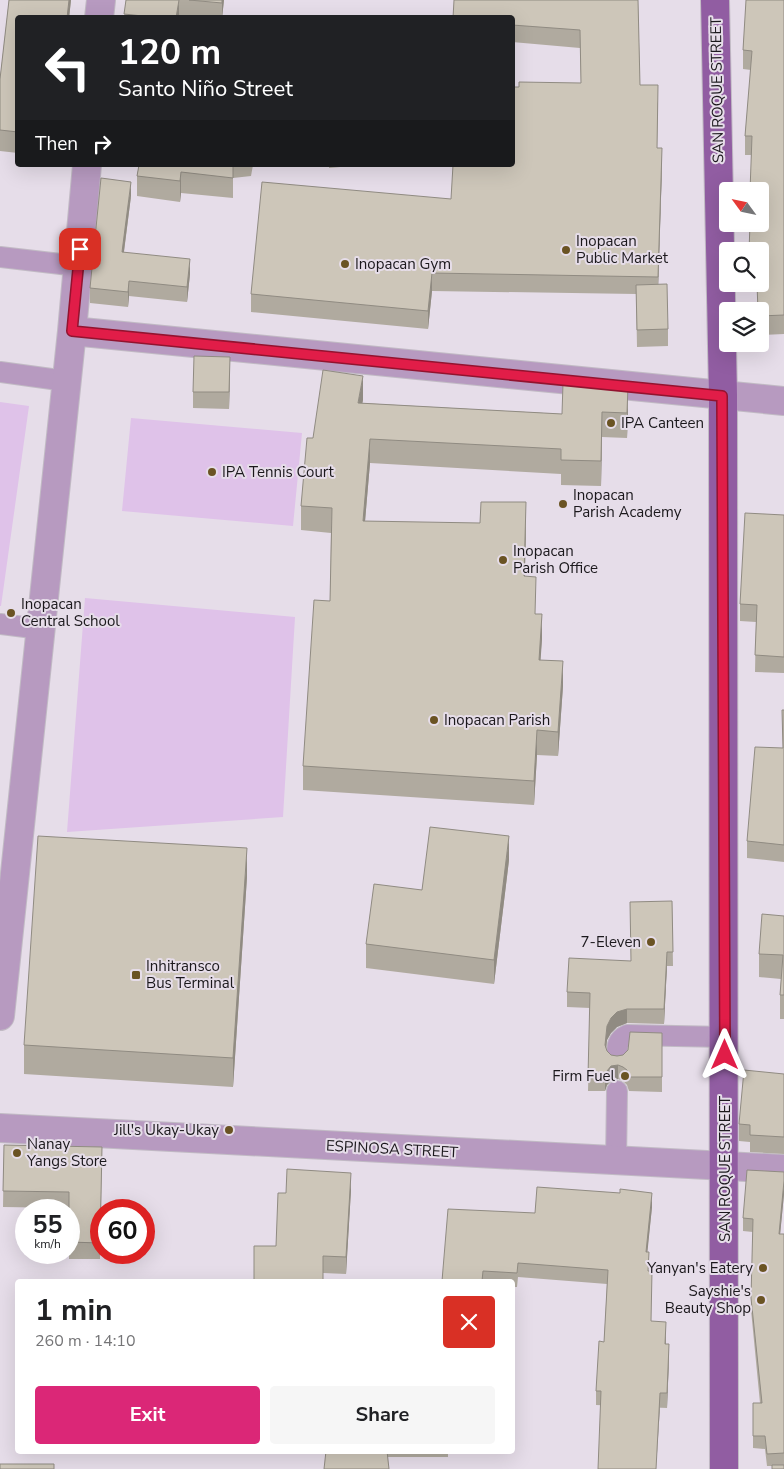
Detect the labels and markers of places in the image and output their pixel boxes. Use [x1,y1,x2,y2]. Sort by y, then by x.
pin [59,228,101,270]
place label: Inopacan Public Market [576,231,669,268]
marker: Inopacan Public Market [560,244,572,256]
place label: Inopacan Gym [355,254,451,274]
marker: Inopacan Gym [339,258,351,270]
place label: IPA Canteen [621,413,704,433]
marker: IPA Canteen [605,417,617,429]
place label: IPA Tennis Court [222,462,335,482]
marker: IPA Tennis Court [206,466,218,478]
place label: Inopacan Parish Academy [573,485,682,522]
marker: Inopacan Parish Academy [557,498,569,510]
place label: Inopacan Parish Office [513,541,598,578]
marker: Inopacan Parish Office [497,554,509,566]
place label: Inopacan Central School [21,594,120,631]
marker: Inopacan Central School [5,607,17,619]
place label: Inopacan Parish [444,710,550,730]
marker: Inopacan Parish [428,714,440,726]
place label: 7-Eleven [581,932,641,952]
marker: 7-Eleven [645,936,657,948]
place label: Inhitransco Bus Terminal [146,956,235,993]
marker: Inhitransco Bus Terminal [130,969,142,981]
place label: Firm Fuel [552,1066,616,1086]
marker: Firm Fuel [619,1070,631,1082]
place label: Jill's Ukay-Ukay [113,1120,219,1140]
marker: Jill's Ukay-Ukay [223,1124,235,1136]
place label: Nanay Yangs Store [26,1134,107,1171]
marker: Nanay Yangs Store [11,1147,23,1159]
place label: Yanyan's Eatery [646,1258,753,1278]
marker: Yanyan's Eatery [757,1262,769,1274]
place label: Sayshie's Beauty Shop [665,1281,751,1318]
marker: Sayshie's Beauty Shop [755,1294,767,1306]

